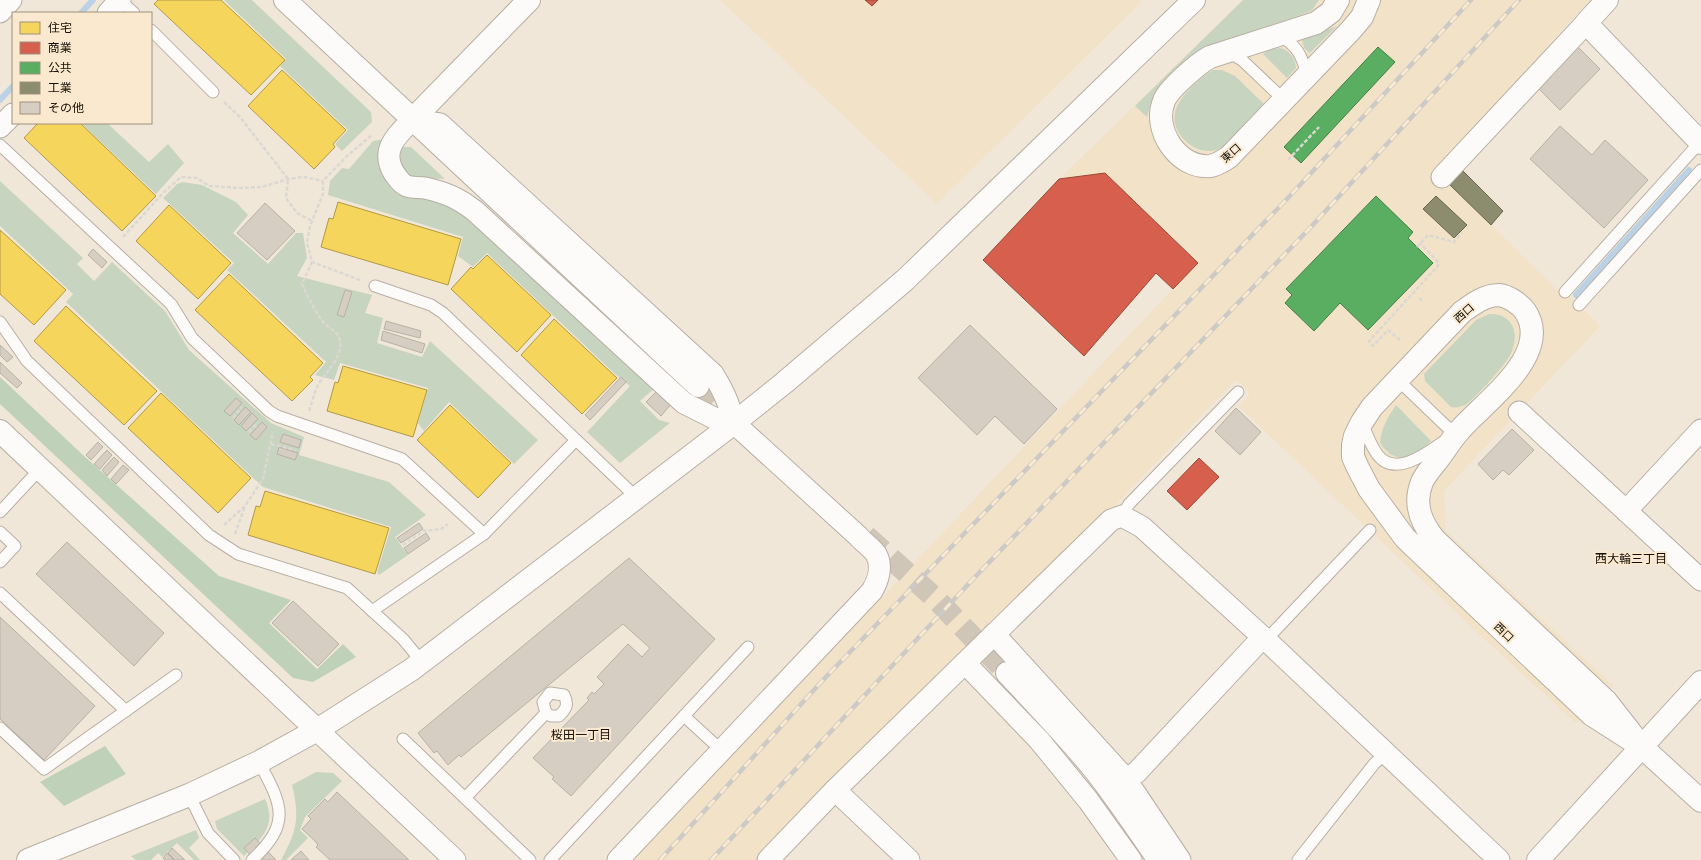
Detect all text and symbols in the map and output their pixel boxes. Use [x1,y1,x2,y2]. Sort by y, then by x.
legend [12,12,152,124]
text: 住宅 [48,20,72,34]
text: 商業 [48,40,72,54]
text: 公共 [48,60,72,74]
text: 工業 [48,80,72,94]
text: その他 [48,100,84,114]
street label: 東口 [1218,141,1243,165]
street label: 西口 [1451,301,1476,325]
district label: 西大輪三丁目 [1595,551,1667,565]
street label: 西口 [1492,619,1517,644]
district label: 桜田一丁目 [551,727,611,741]

